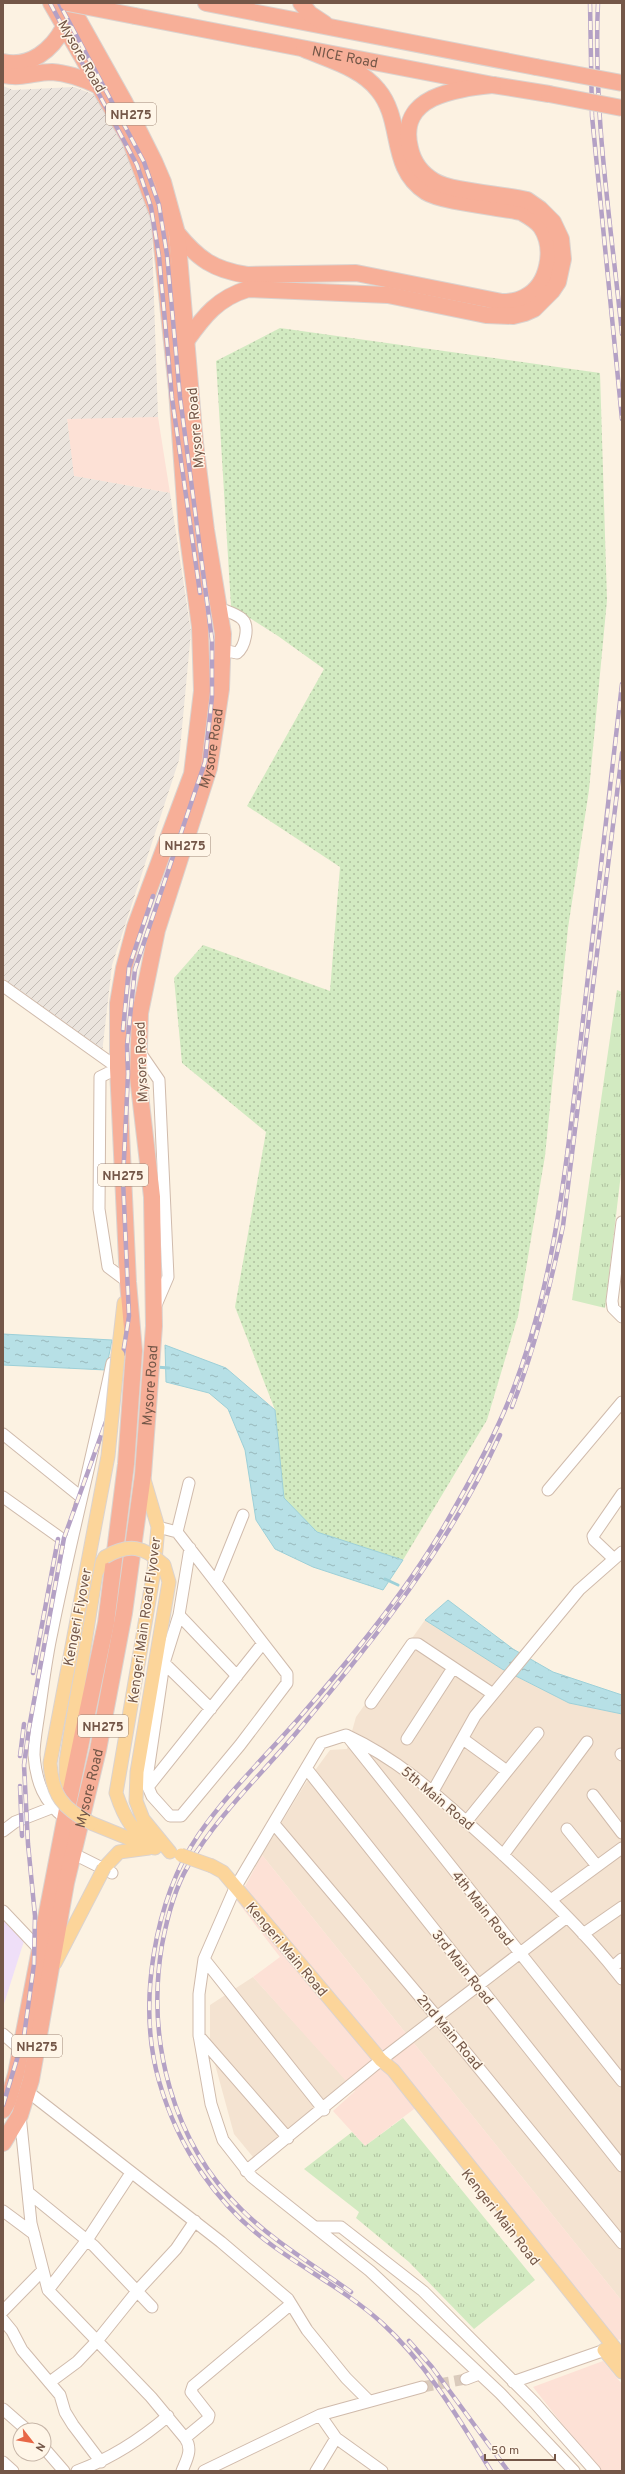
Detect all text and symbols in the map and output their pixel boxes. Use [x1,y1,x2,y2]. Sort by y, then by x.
street label: Mysore Road [53,17,108,96]
street label: NICE Road [310,43,379,73]
road number: NH275 [106,103,156,125]
street label: Mysore Road [185,387,208,469]
street label: Mysore Road [196,707,228,791]
road number: NH275 [160,834,210,856]
street label: Mysore Road [133,1021,152,1103]
road number: NH275 [98,1164,148,1186]
street label: Mysore Road [140,1344,163,1426]
street label: Kengeri Main Road Flyover [125,1535,166,1704]
street label: Kengeri Flyover [61,1566,96,1668]
road number: NH275 [78,1715,128,1737]
street label: Mysore Road [73,1747,108,1830]
street label: 5th Main Road [397,1764,477,1835]
street label: 4th Main Road [447,1868,516,1950]
street label: Kengeri Main Road [242,1899,330,2001]
street label: 3rd Main Road [427,1927,496,2009]
street label: 2nd Main Road [412,1992,485,2074]
road number: NH275 [12,2035,62,2057]
street label: Kengeri Main Road [457,2166,543,2270]
north arrow [12,2422,52,2462]
scale bar [485,2436,555,2462]
text: N [32,2440,48,2454]
text: 50 m [491,2443,519,2459]

